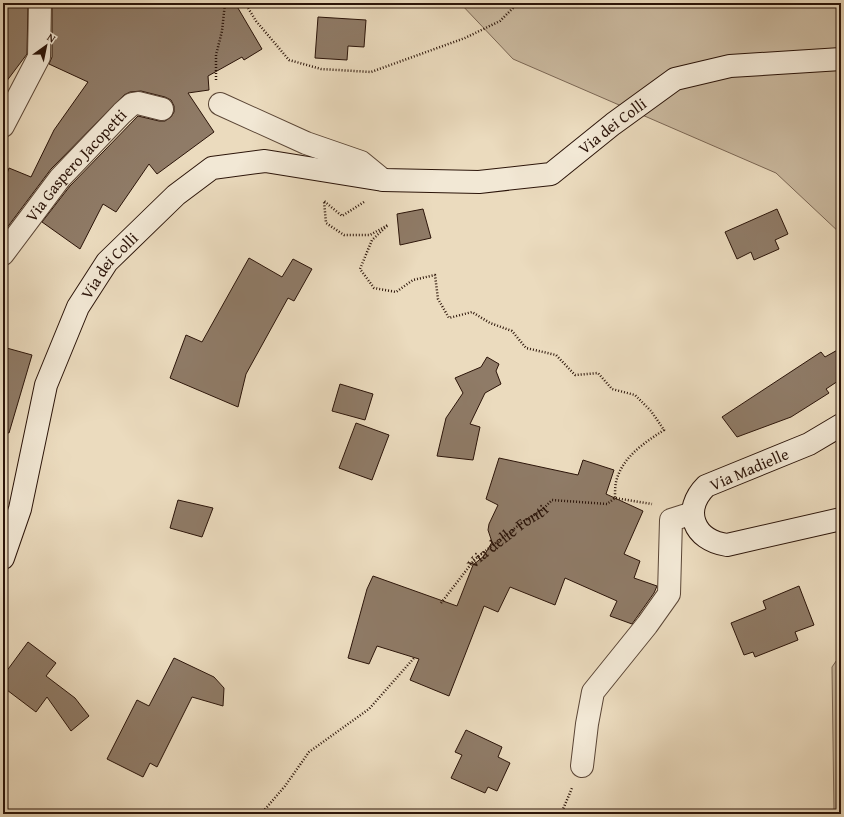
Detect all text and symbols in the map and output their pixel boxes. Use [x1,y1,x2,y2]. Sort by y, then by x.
north arrow [26,26,66,66]
text: N [44,29,59,47]
street label: Via dei Colli [573,91,652,160]
street label: Via Gaspero Jacopetti [19,103,132,227]
street label: Via dei Colli [74,226,144,304]
street label: Via Madielle [706,442,792,496]
street label: Via delle Fonti [460,498,554,573]

